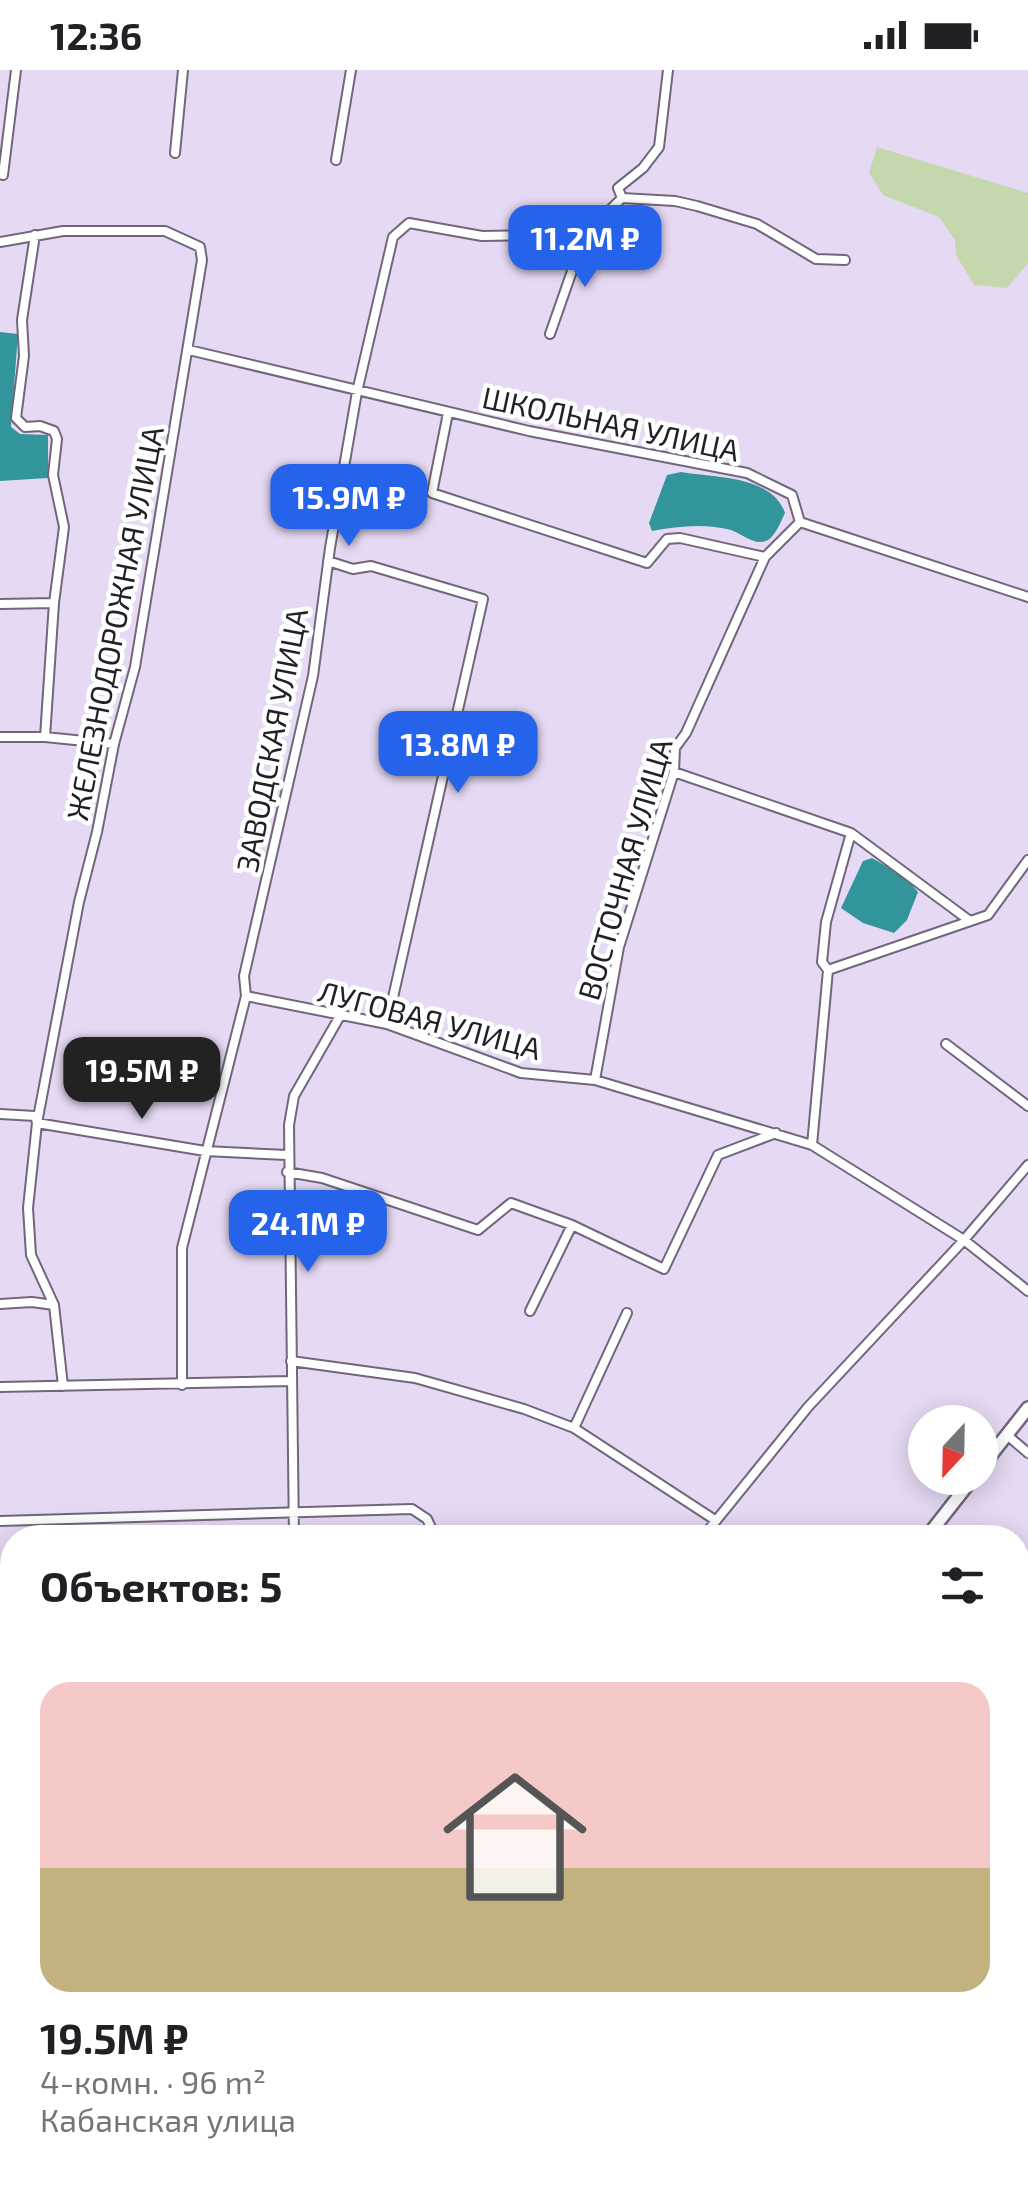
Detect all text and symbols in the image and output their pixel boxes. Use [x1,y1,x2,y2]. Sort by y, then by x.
text: 12:36 [50,12,142,58]
pin: 11.2M ₽ [493,205,677,290]
text: 11.2M ₽ [530,218,640,256]
street label: ШКОЛЬНАЯ УЛИЦА [479,378,743,468]
street label: ЖЕЛЕЗНОДОРОЖНАЯ УЛИЦА [58,423,170,823]
pin: 15.9M ₽ [257,464,441,549]
text: 15.9M ₽ [292,477,406,515]
street label: ЗАВОДСКАЯ УЛИЦА [228,605,314,875]
pin: 13.8M ₽ [366,711,550,796]
text: 13.8M ₽ [401,724,515,762]
street label: ВОСТОЧНАЯ УЛИЦА [569,734,679,1004]
street label: ЛУГОВАЯ УЛИЦА [315,972,546,1066]
pin: 19.5M ₽ [50,1037,234,1122]
text: 19.5M ₽ [85,1050,199,1088]
pin: 24.1M ₽ [216,1190,400,1275]
text: 24.1M ₽ [251,1203,365,1241]
north arrow [908,1405,998,1495]
map controls [908,1405,998,1495]
icon: filters [935,1558,990,1613]
text: Объектов: 5 [40,1560,282,1610]
icon: home [425,1747,605,1927]
text: 19.5M ₽ [40,2012,189,2062]
text: 4-комн. · 96 m² [40,2062,266,2100]
text: Кабанская улица [40,2100,296,2138]

